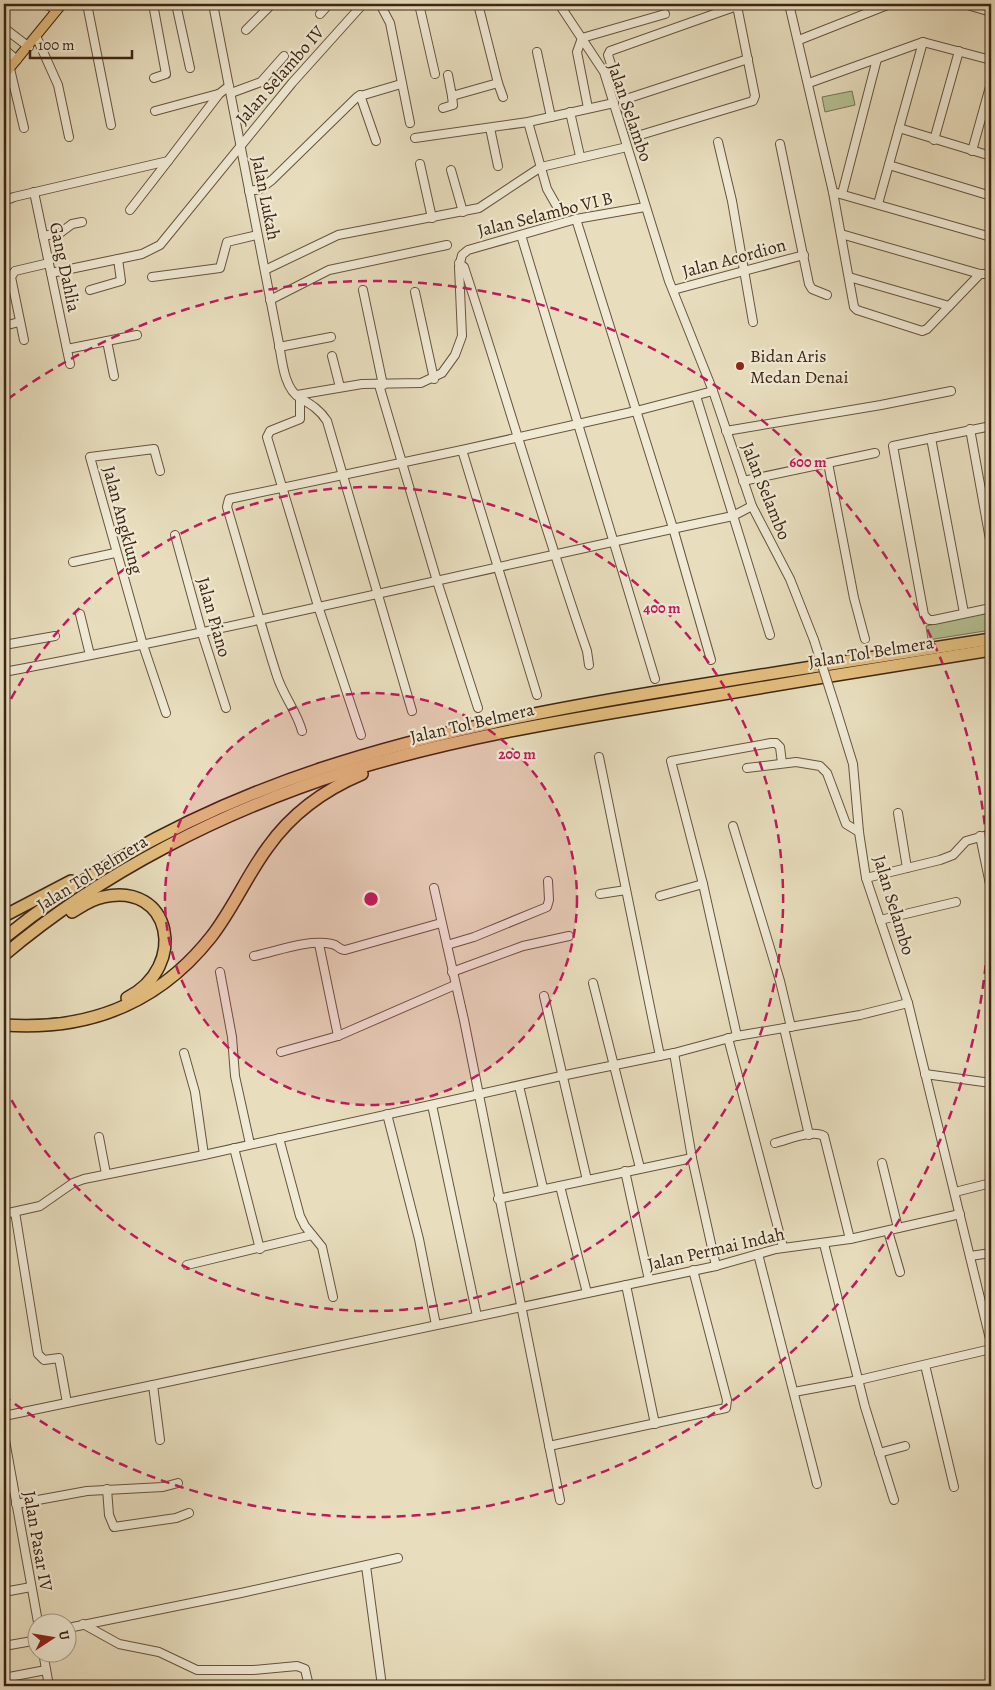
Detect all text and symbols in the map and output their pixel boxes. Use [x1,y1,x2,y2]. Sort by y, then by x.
street label: Jalan Selambo IV [230,20,330,130]
scale bar [30,28,132,60]
text: 100 m [38,35,75,55]
street label: Jalan Selambo [602,59,658,165]
street label: Jalan Lukah [246,154,286,243]
street label: Jalan Selambo VI B [475,186,615,242]
street label: Gang Dahlia [44,220,86,315]
street label: Jalan Acordion [679,233,789,283]
place label: Bidan Aris Medan Denai [750,344,848,389]
marker: Bidan Aris Medan Denai [734,360,746,372]
street label: Jalan Selambo [736,439,796,543]
text: 600 m [789,452,827,472]
street label: Jalan Angklung [97,463,149,577]
street label: Jalan Piano [191,574,237,660]
text: 400 m [643,598,681,618]
street label: Jalan Tol Belmera [807,630,936,674]
street label: Jalan Tol Belmera [408,697,537,749]
text: 200 m [498,744,536,764]
street label: Jalan Tol Belmera [32,829,153,917]
street label: Jalan Selambo [867,852,921,958]
centre of rings [362,890,380,908]
street label: Jalan Permai Indah [645,1221,787,1276]
street label: Jalan Pasar IV [17,1489,59,1593]
north arrow [28,1612,78,1662]
text: U [54,1629,74,1642]

